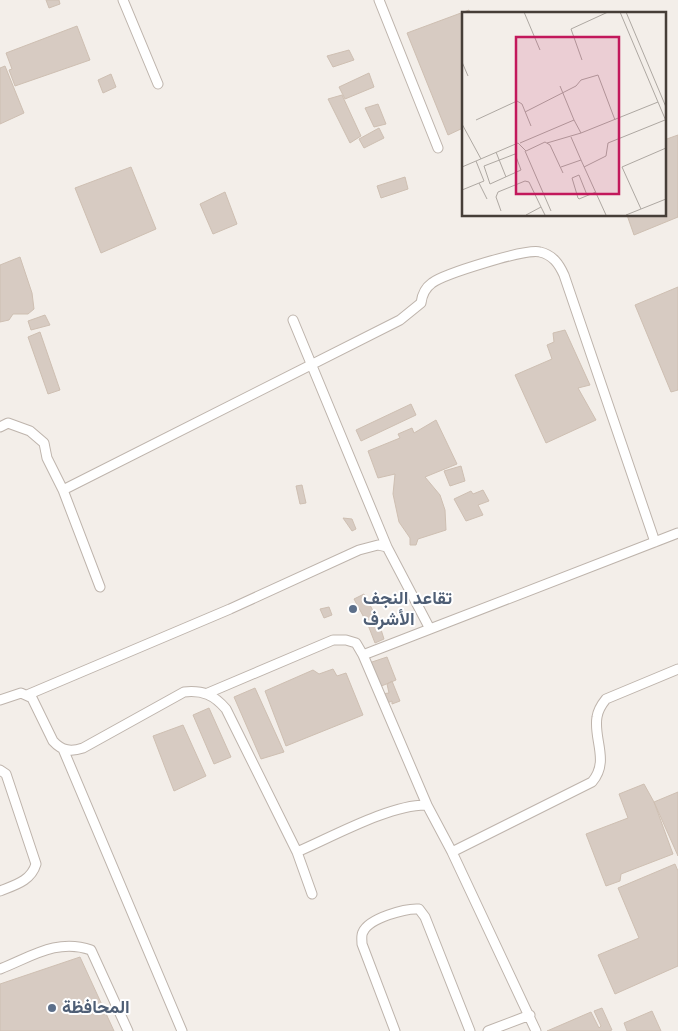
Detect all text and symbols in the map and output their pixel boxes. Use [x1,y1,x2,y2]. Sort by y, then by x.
inset map [462,12,666,216]
place label: تقاعد النجف الأشرف [363,588,452,632]
marker: تقاعد النجف الأشرف [347,603,359,615]
place label: المحافظة [62,997,130,1020]
marker: المحافظة [46,1002,58,1014]

